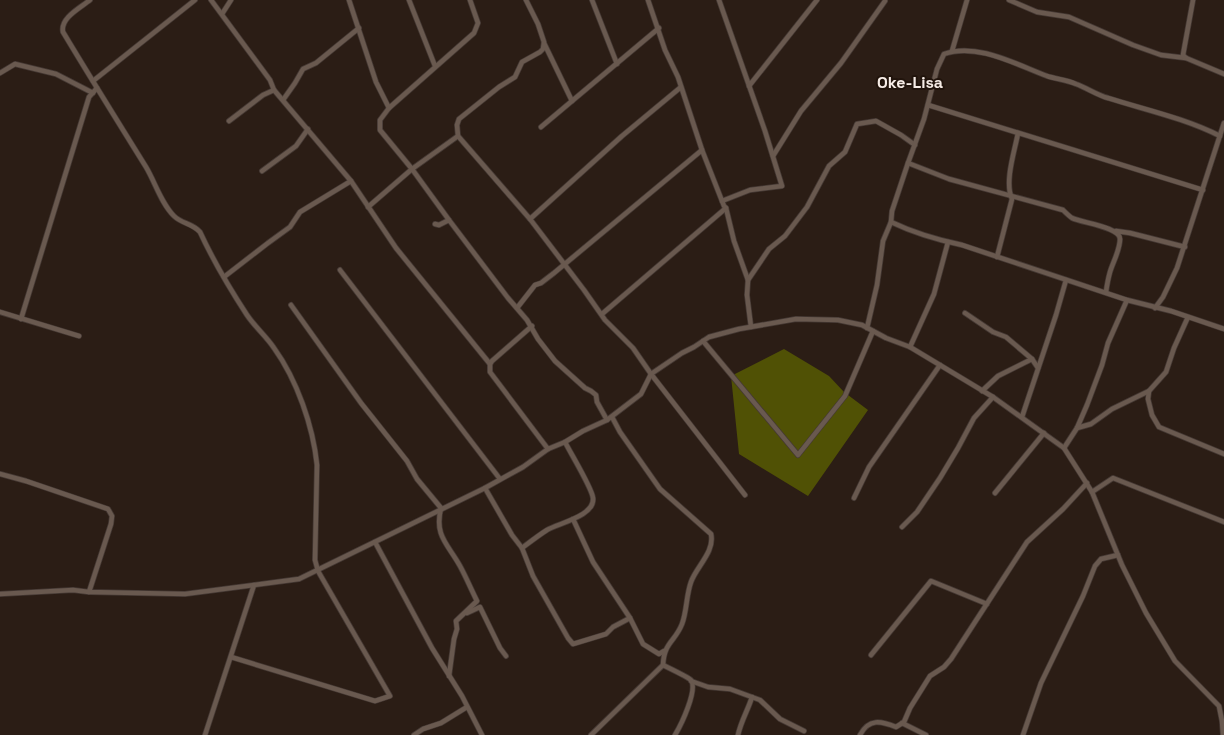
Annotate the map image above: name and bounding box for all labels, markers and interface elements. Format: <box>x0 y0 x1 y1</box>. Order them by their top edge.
district label: Oke-Lisa <box>877 72 943 93</box>

